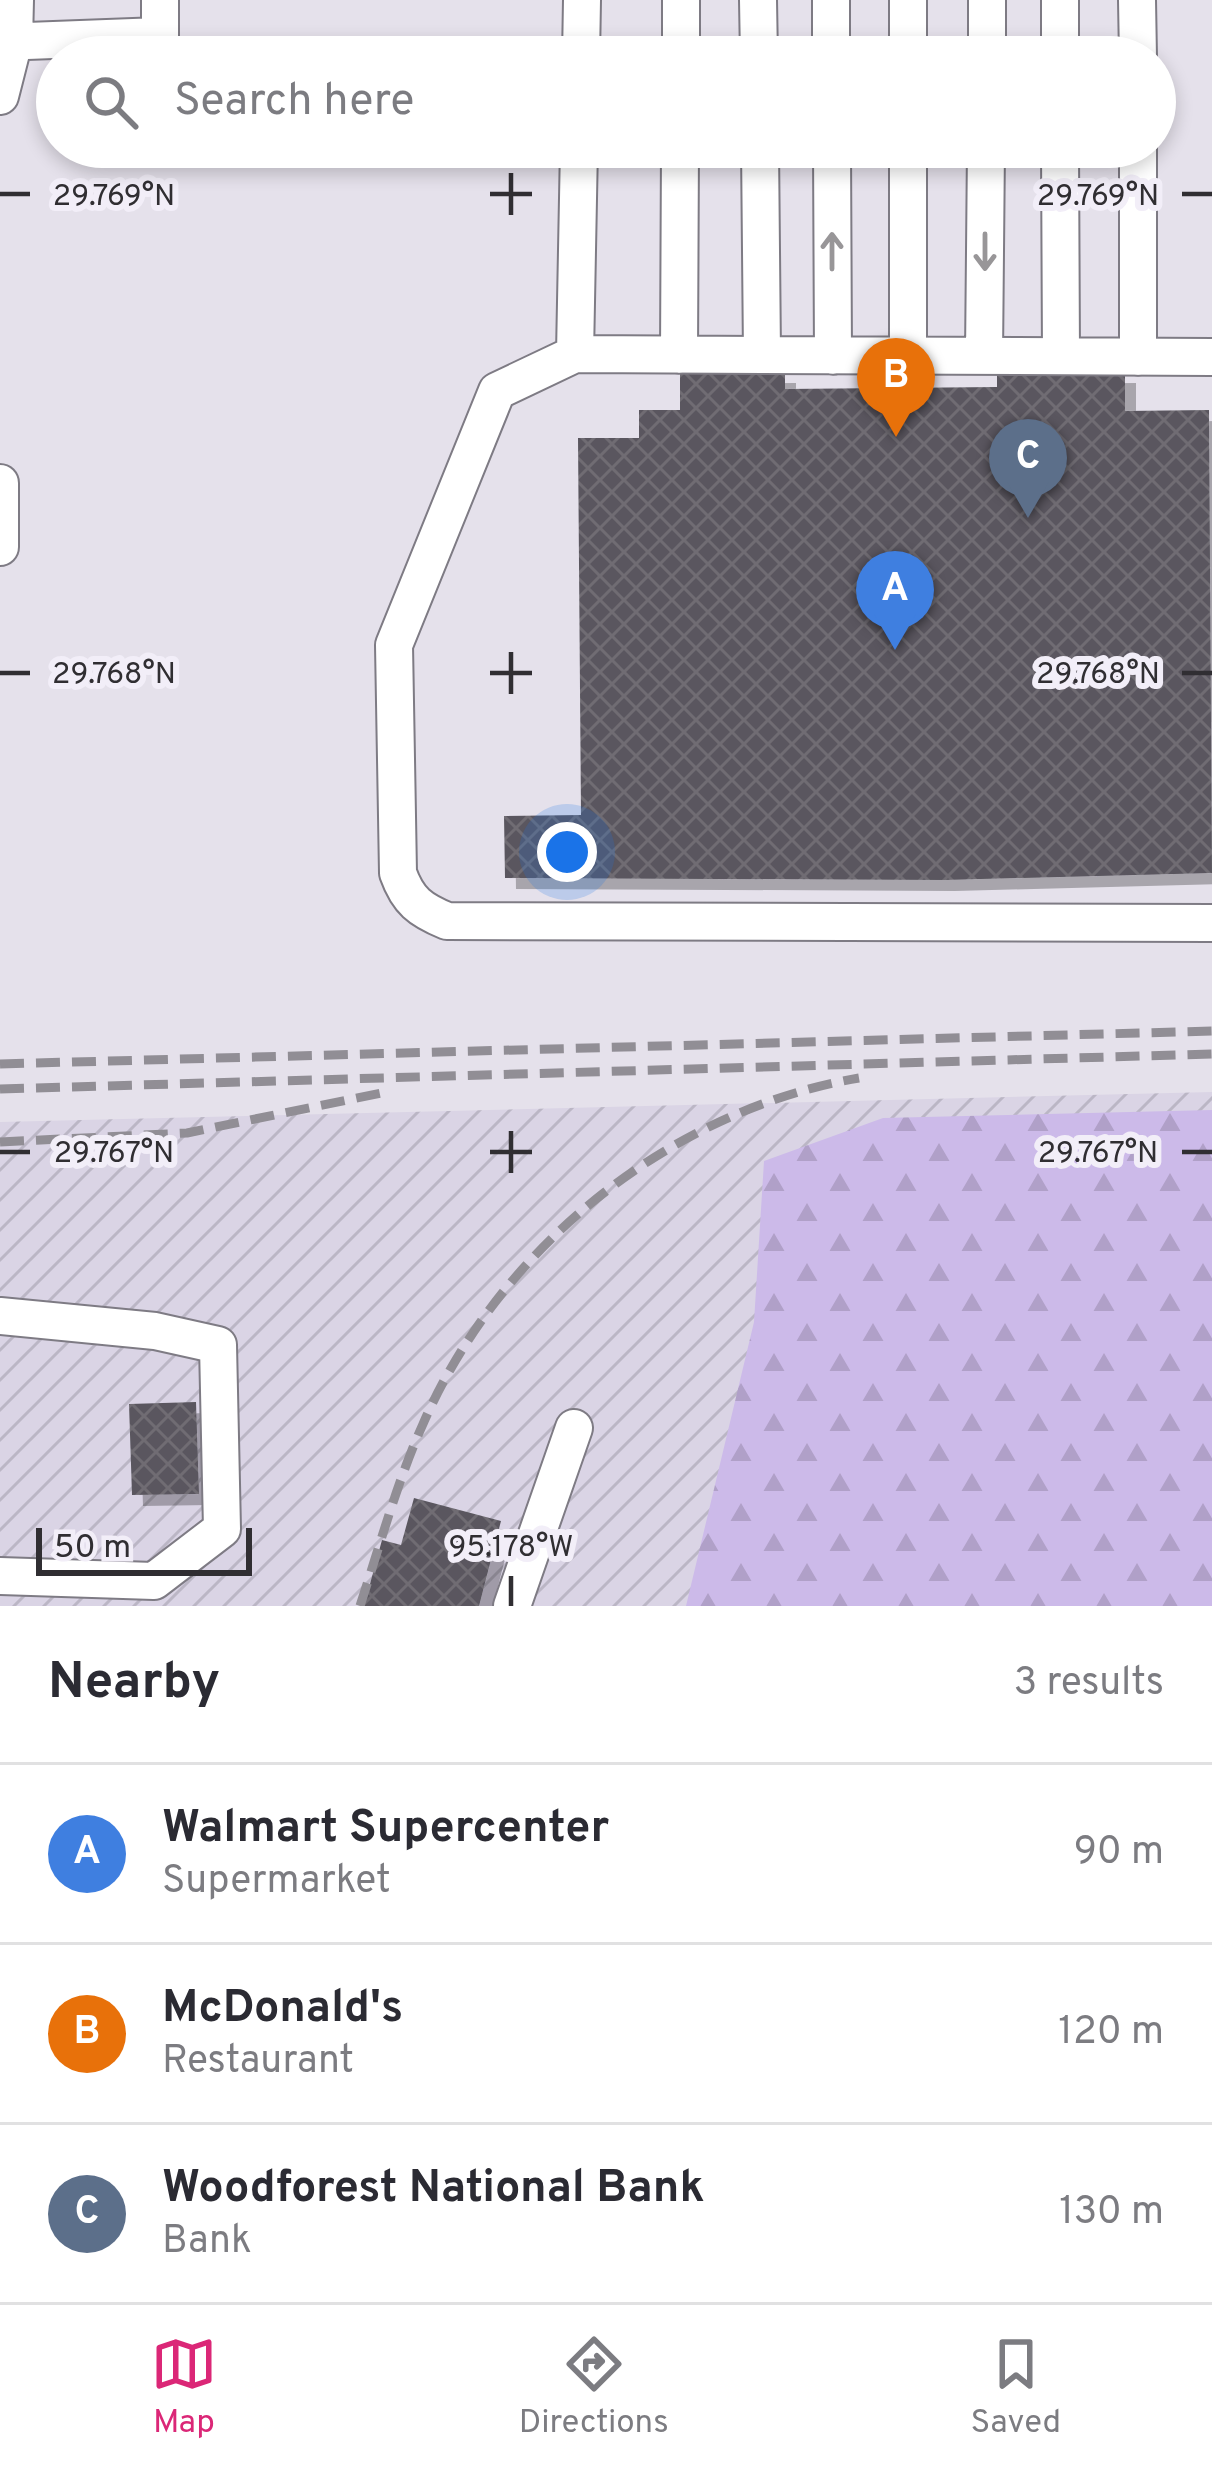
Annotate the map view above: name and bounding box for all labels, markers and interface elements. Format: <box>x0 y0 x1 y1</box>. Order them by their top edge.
search box <box>36 36 1176 168</box>
icon: search <box>78 69 144 135</box>
text: Search here <box>174 74 414 131</box>
text: 29.769°N <box>53 179 175 216</box>
text: 29.769°N <box>1037 179 1159 216</box>
one-way arrow <box>821 232 843 271</box>
one-way arrow <box>974 232 996 271</box>
pin: B <box>857 338 935 437</box>
pin: C <box>989 419 1067 518</box>
pin: A <box>856 551 934 650</box>
text: 29.768°N <box>52 657 176 694</box>
text: 29.768°N <box>1036 657 1160 694</box>
your location <box>537 822 597 882</box>
text: 29.767°N <box>54 1136 174 1173</box>
text: 29.767°N <box>1038 1136 1158 1173</box>
scale bar <box>36 1522 252 1575</box>
text: 50 m <box>54 1528 131 1570</box>
text: 95.178°W <box>449 1530 573 1567</box>
text: Nearby <box>48 1652 220 1717</box>
text: 3 results <box>1014 1660 1164 1709</box>
text: Walmart Supercenter <box>162 1801 609 1858</box>
text: A <box>73 1829 101 1878</box>
text: 90 m <box>1074 1829 1164 1878</box>
text: Supermarket <box>162 1858 391 1907</box>
text: McDonald's <box>162 1981 403 2038</box>
text: B <box>74 2009 100 2058</box>
text: 120 m <box>1058 2009 1164 2058</box>
text: Restaurant <box>162 2038 354 2087</box>
text: Woodforest National Bank <box>162 2161 705 2218</box>
text: C <box>75 2189 99 2238</box>
text: 130 m <box>1059 2189 1164 2238</box>
text: Bank <box>162 2218 252 2267</box>
tab: Map <box>151 2331 217 2445</box>
tab: Directions <box>519 2331 669 2445</box>
tab: Saved <box>970 2331 1061 2445</box>

